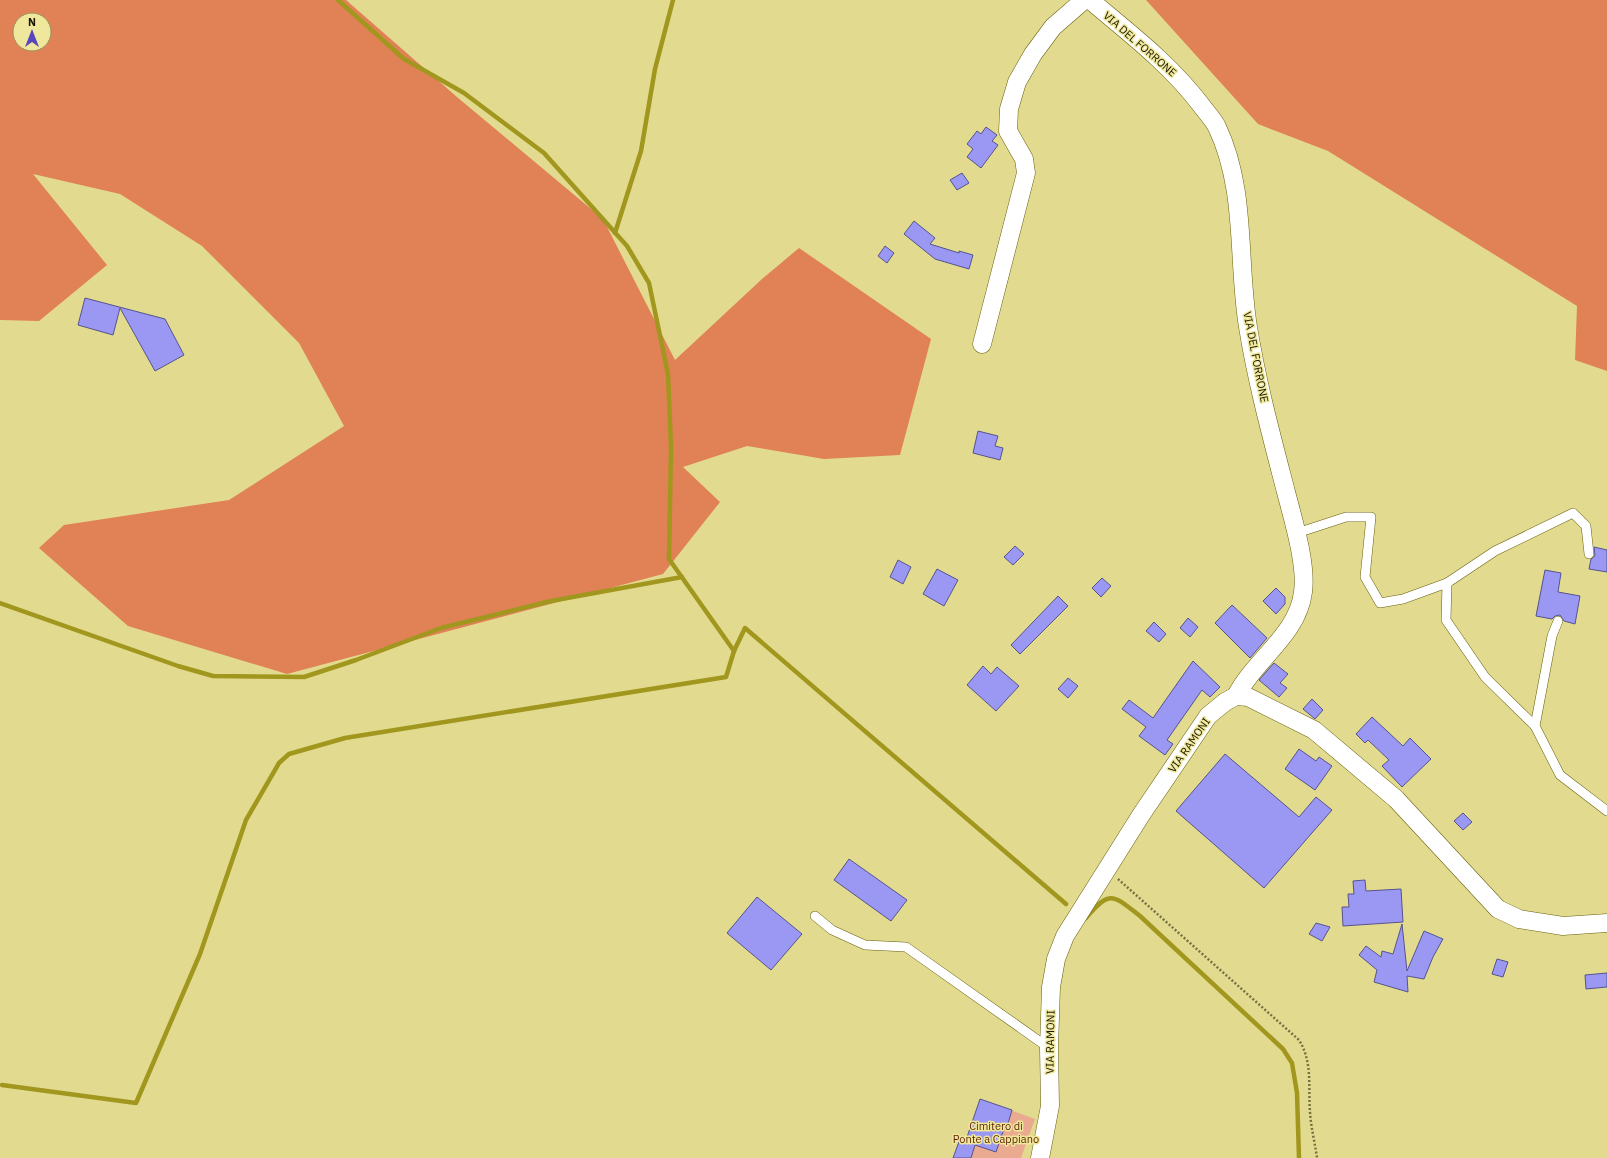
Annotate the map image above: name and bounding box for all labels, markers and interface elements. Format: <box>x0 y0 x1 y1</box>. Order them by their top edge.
street label: VIA DEL FORRONE <box>1101 8 1179 80</box>
north arrow <box>12 12 52 52</box>
text: N <box>28 15 36 29</box>
street label: VIA DEL FORRONE <box>1240 310 1272 404</box>
street label: VIA RAMONI <box>1165 715 1213 775</box>
street label: VIA RAMONI <box>1042 1010 1058 1074</box>
park label: Cimitero di Ponte a Cappiano <box>953 1119 1039 1146</box>

